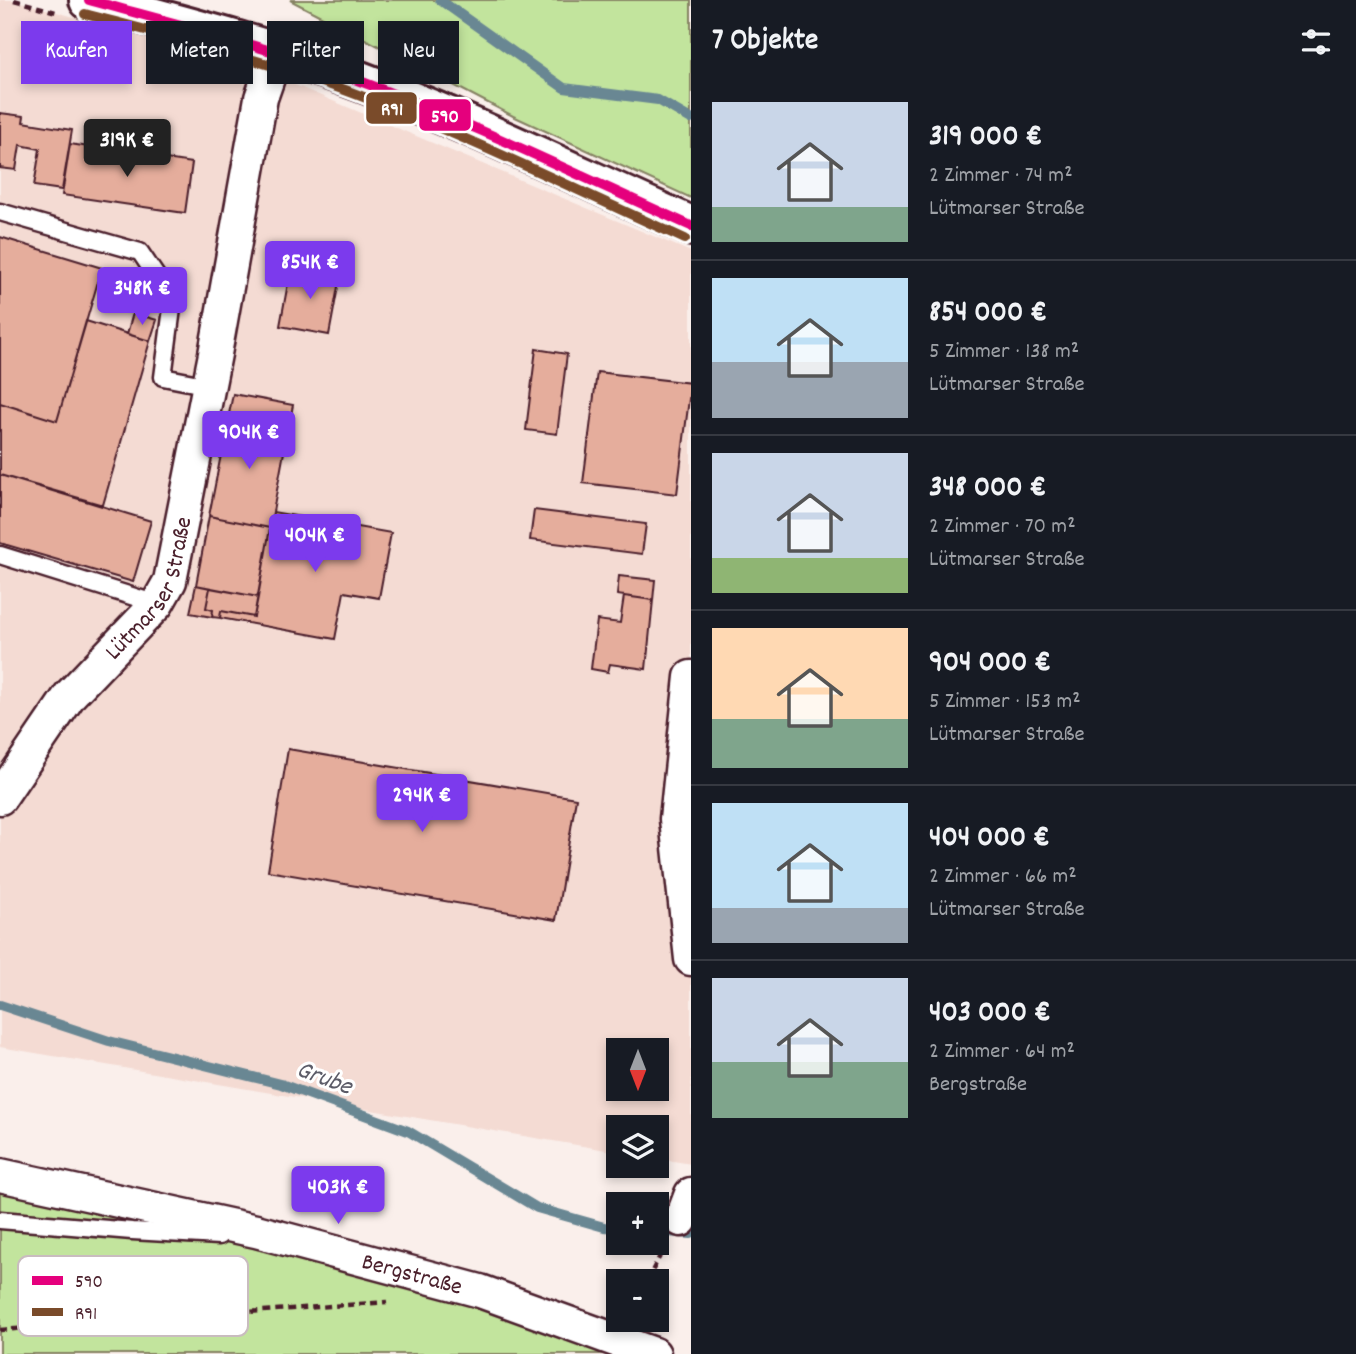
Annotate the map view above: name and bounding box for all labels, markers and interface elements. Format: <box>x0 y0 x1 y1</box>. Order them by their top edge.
chip: Kaufen <box>21 21 132 84</box>
chip: Mieten <box>146 21 253 84</box>
chip: Filter <box>267 21 364 84</box>
chip: Neu <box>378 21 459 84</box>
text: 7 Objekte <box>712 21 818 64</box>
icon: filters <box>1297 23 1335 61</box>
line badge: R91 <box>365 91 418 125</box>
text: R91 <box>381 98 403 125</box>
line badge: 590 <box>418 98 472 132</box>
text: 590 <box>431 105 459 132</box>
text: 319 000 € <box>929 117 1042 160</box>
pin: 319K € <box>70 120 184 179</box>
text: 319K € <box>100 125 154 158</box>
icon: home <box>768 130 852 214</box>
text: 2 Zimmer · 74 m² <box>929 160 1073 193</box>
text: Lütmarser Straße <box>929 193 1085 226</box>
pin: 854K € <box>253 242 367 301</box>
text: 854K € <box>281 247 339 280</box>
pin: 348K € <box>85 268 199 327</box>
text: 348K € <box>113 273 171 306</box>
text: 854 000 € <box>929 293 1047 336</box>
icon: home <box>768 306 852 390</box>
text: 5 Zimmer · 138 m² <box>929 336 1079 369</box>
text: Lütmarser Straße <box>929 369 1085 402</box>
pin: 904K € <box>192 412 306 471</box>
text: 904K € <box>218 417 280 450</box>
text: 348 000 € <box>929 468 1046 511</box>
icon: home <box>768 481 852 565</box>
text: 2 Zimmer · 70 m² <box>929 511 1076 544</box>
street label: Lütmarser Straße <box>98 514 202 669</box>
pin: 404K € <box>258 514 372 574</box>
text: 404K € <box>285 520 345 553</box>
text: Lütmarser Straße <box>929 544 1085 577</box>
text: 904 000 € <box>929 643 1051 686</box>
icon: home <box>768 656 852 740</box>
text: 5 Zimmer · 153 m² <box>929 686 1081 719</box>
text: Lütmarser Straße <box>929 719 1085 752</box>
pin: 294K € <box>365 774 479 834</box>
text: 294K € <box>393 780 451 813</box>
text: 404 000 € <box>929 818 1050 861</box>
icon: home <box>768 831 852 915</box>
text: 2 Zimmer · 66 m² <box>929 861 1077 894</box>
text: Lütmarser Straße <box>929 894 1085 927</box>
text: 403 000 € <box>929 993 1051 1036</box>
icon: home <box>768 1006 852 1090</box>
text: 2 Zimmer · 64 m² <box>929 1036 1075 1069</box>
north arrow <box>606 1038 668 1101</box>
map controls <box>606 1038 669 1332</box>
water label: Grube <box>291 1052 358 1107</box>
text: Bergstraße <box>929 1069 1027 1102</box>
button: layers <box>606 1115 669 1178</box>
pin: 403K € <box>281 1166 395 1226</box>
text: 403K € <box>307 1172 369 1205</box>
button: + <box>606 1192 669 1255</box>
street label: Bergstraße <box>358 1246 466 1305</box>
legend <box>18 1256 248 1336</box>
button: − <box>606 1269 669 1332</box>
text: 590 <box>75 1270 103 1297</box>
text: R91 <box>75 1302 97 1329</box>

